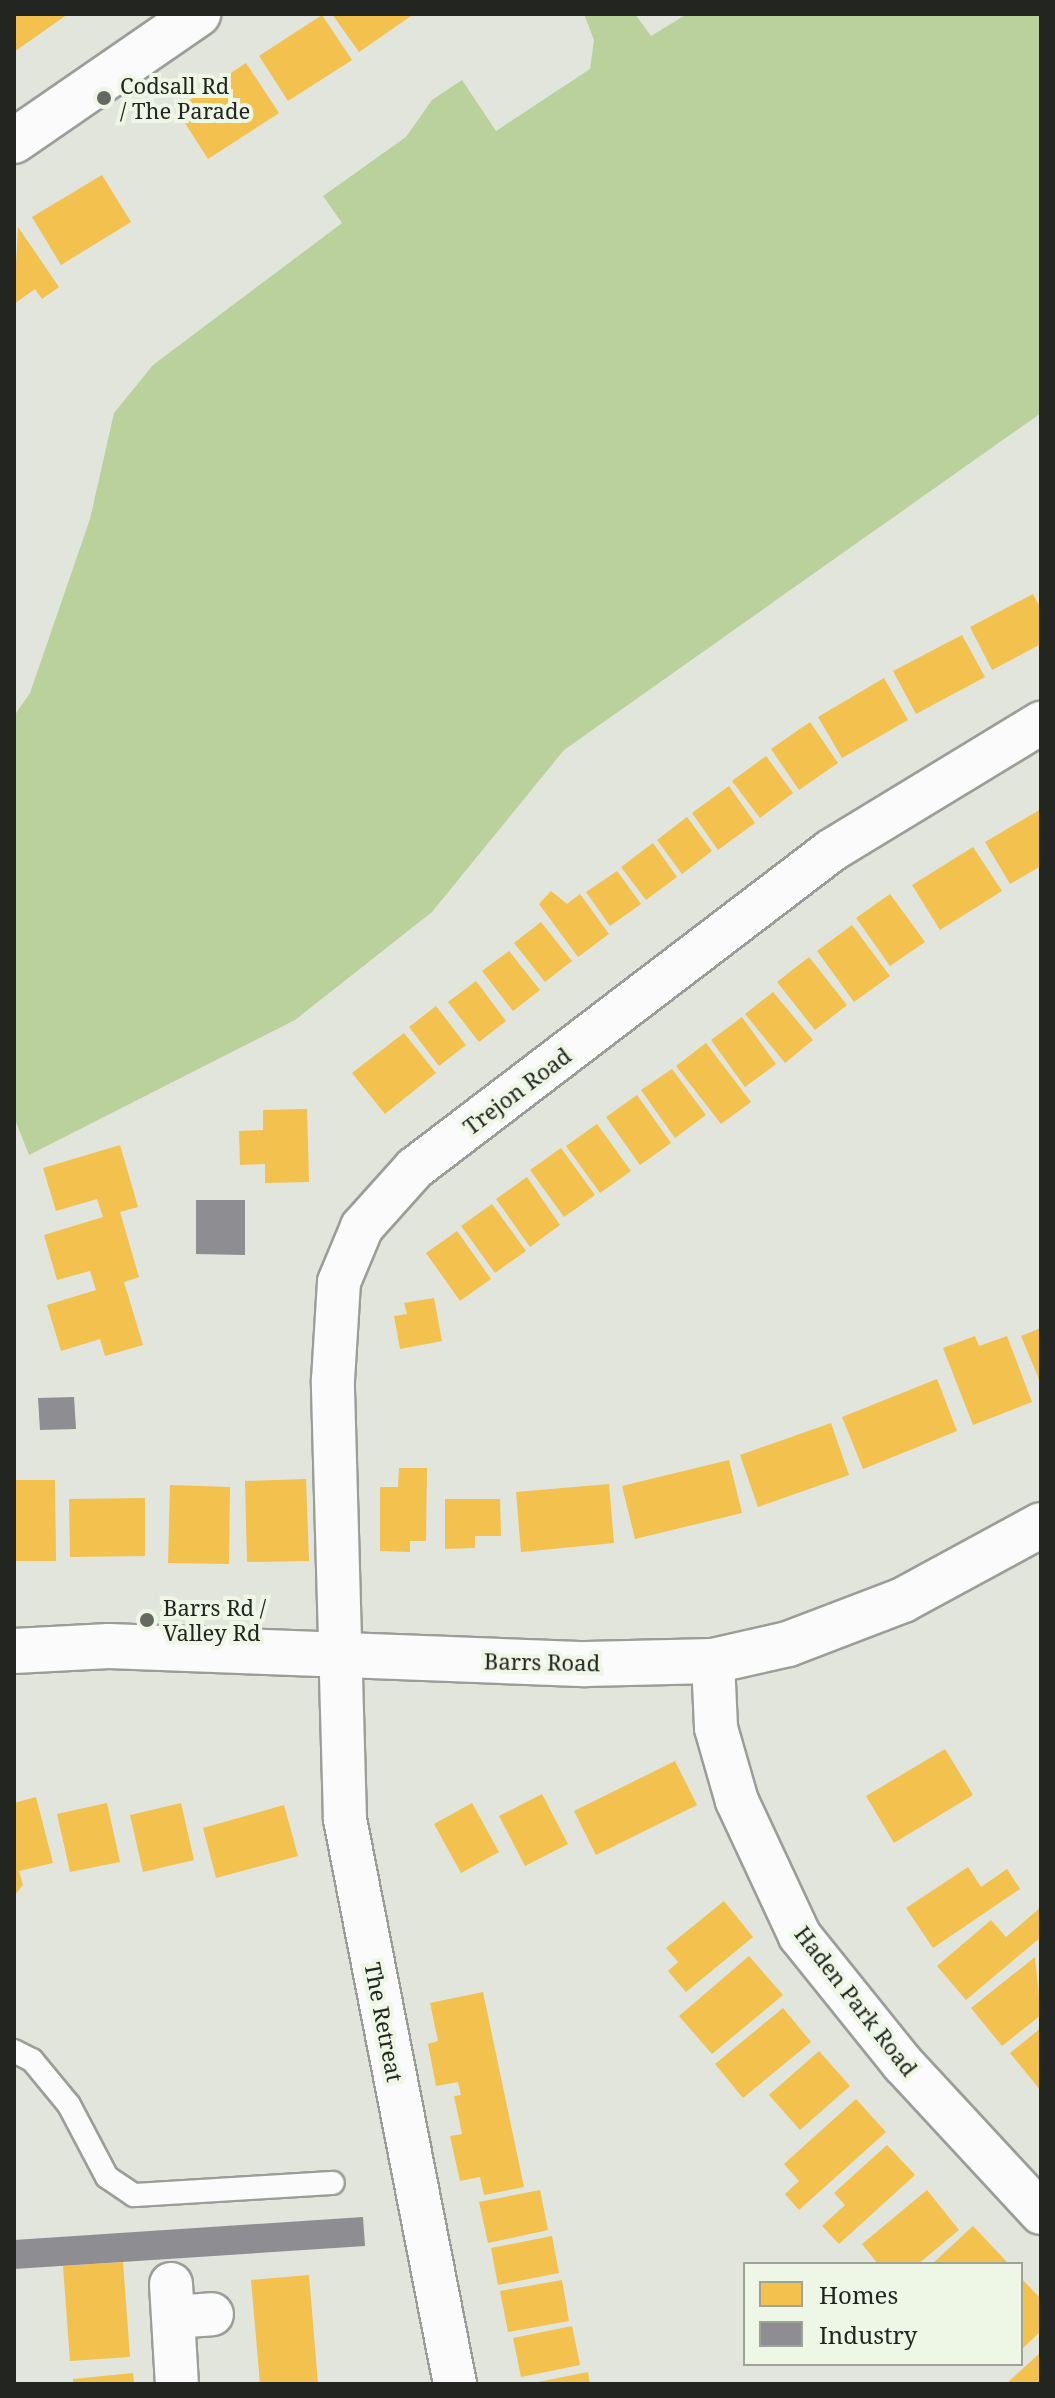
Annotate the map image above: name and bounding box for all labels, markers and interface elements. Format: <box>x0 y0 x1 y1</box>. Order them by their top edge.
place label: Codsall Rd / The Parade <box>120 72 250 124</box>
marker: Codsall Rd / The Parade <box>95 89 113 107</box>
street label: Trejon Road <box>458 1042 576 1140</box>
place label: Barrs Rd / Valley Rd <box>163 1594 266 1646</box>
marker: Barrs Rd / Valley Rd <box>138 1611 156 1629</box>
street label: Barrs Road <box>484 1648 600 1676</box>
street label: Haden Park Road <box>789 1921 923 2081</box>
street label: The Retreat <box>359 1960 409 2084</box>
legend <box>743 2262 1023 2366</box>
text: Homes <box>819 2278 898 2311</box>
text: Industry <box>819 2318 917 2351</box>

